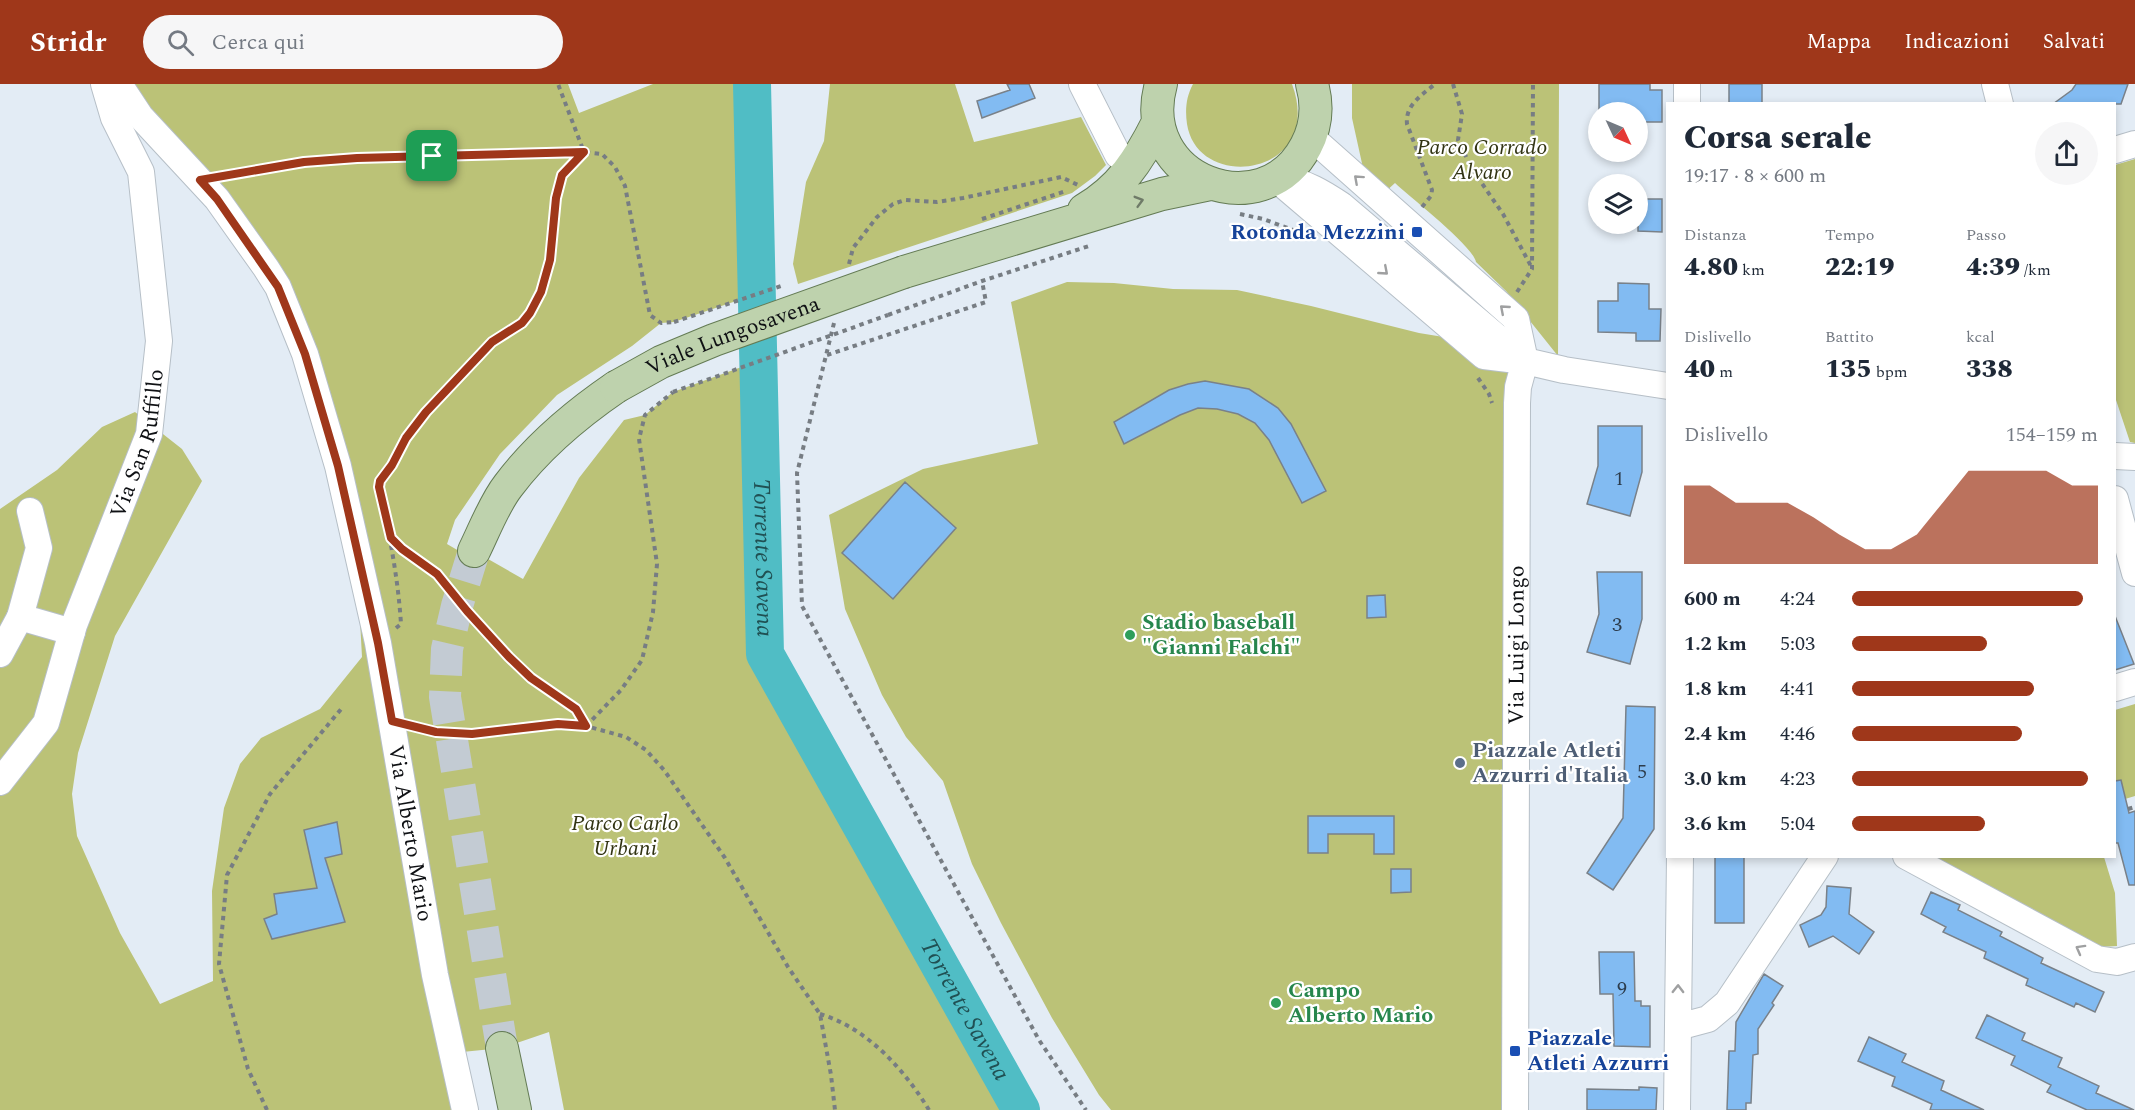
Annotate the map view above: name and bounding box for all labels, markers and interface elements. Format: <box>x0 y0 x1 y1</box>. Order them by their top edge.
search box <box>143 15 563 69</box>
text: Stridr <box>30 21 107 64</box>
icon: search <box>164 26 197 59</box>
text: Cerca qui <box>212 26 305 59</box>
text: Mappa <box>1807 26 1871 58</box>
text: Indicazioni <box>1904 26 2010 58</box>
text: Salvati <box>2043 26 2105 58</box>
north arrow <box>1588 102 1648 162</box>
map controls <box>1588 102 1648 234</box>
text: Corsa serale <box>1684 113 1872 163</box>
button: share <box>2035 122 2098 185</box>
pin <box>406 130 457 181</box>
park label: Parco Corrado Alvaro <box>1416 131 1548 189</box>
icon: arrive <box>415 139 448 172</box>
text: 19:17 · 8 × 600 m <box>1684 161 1826 191</box>
button: layers <box>1588 174 1648 234</box>
one-way arrow <box>1354 175 1365 186</box>
one-way arrow <box>1133 196 1144 208</box>
place label: Rotonda Mezzini <box>1230 216 1405 249</box>
text: Distanza <box>1684 223 1746 247</box>
text: Tempo <box>1825 223 1874 247</box>
text: Passo <box>1966 223 2006 247</box>
marker: Rotonda Mezzini <box>1410 225 1424 239</box>
text: 4.80 <box>1684 247 1738 287</box>
text: 22:19 <box>1825 247 1895 287</box>
text: 4:39 <box>1966 247 2020 287</box>
text: km <box>1738 258 1765 282</box>
text: /km <box>2020 258 2051 282</box>
one-way arrow <box>1377 263 1388 274</box>
street label: Viale Lungosavena <box>639 287 824 384</box>
one-way arrow <box>1500 305 1511 316</box>
text: Dislivello <box>1684 325 1752 349</box>
text: Battito <box>1825 325 1874 349</box>
text: kcal <box>1966 325 1995 349</box>
text: 40 <box>1684 349 1715 389</box>
text: 135 <box>1825 349 1872 389</box>
text: 338 <box>1966 349 2013 389</box>
text: m <box>1715 360 1733 384</box>
text: bpm <box>1872 360 1908 384</box>
street label: Via San Ruffillo <box>101 367 172 523</box>
text: Dislivello <box>1684 420 1768 450</box>
text: 154–159 m <box>2006 420 2098 450</box>
house number: 1 <box>1614 464 1624 494</box>
water label: Torrente Savena <box>743 478 783 637</box>
street label: Via Luigi Longo <box>1500 565 1533 725</box>
text: 600 m <box>1684 584 1741 614</box>
text: 4:24 <box>1780 584 1815 614</box>
place label: Stadio baseball "Gianni Falchi" <box>1142 606 1301 664</box>
house number: 3 <box>1612 610 1622 640</box>
marker: Stadio baseball "Gianni Falchi" <box>1123 628 1137 642</box>
text: 1.2 km <box>1684 629 1747 659</box>
text: 5:03 <box>1780 629 1815 659</box>
text: 1.8 km <box>1684 674 1747 704</box>
text: 4:41 <box>1780 674 1815 704</box>
text: 2.4 km <box>1684 719 1747 749</box>
text: 4:46 <box>1780 719 1815 749</box>
place label: Piazzale Atleti Azzurri d'Italia <box>1472 734 1629 792</box>
street label: Via Alberto Mario <box>379 742 442 924</box>
marker: Piazzale Atleti Azzurri d'Italia <box>1453 756 1467 770</box>
house number: 5 <box>1637 757 1647 787</box>
text: 3.0 km <box>1684 764 1747 794</box>
text: 4:23 <box>1780 764 1815 794</box>
park label: Parco Carlo Urbani <box>571 807 679 865</box>
text: 3.6 km <box>1684 809 1747 839</box>
text: 5:04 <box>1780 809 1815 839</box>
water label: Torrente Savena <box>910 932 1019 1088</box>
one-way arrow <box>2076 945 2086 957</box>
place label: Campo Alberto Mario <box>1288 974 1433 1032</box>
house number: 9 <box>1617 974 1627 1004</box>
one-way arrow <box>1672 984 1684 993</box>
marker: Campo Alberto Mario <box>1269 996 1283 1010</box>
place label: Piazzale Atleti Azzurri <box>1527 1022 1669 1080</box>
marker: Piazzale Atleti Azzurri <box>1508 1044 1522 1058</box>

